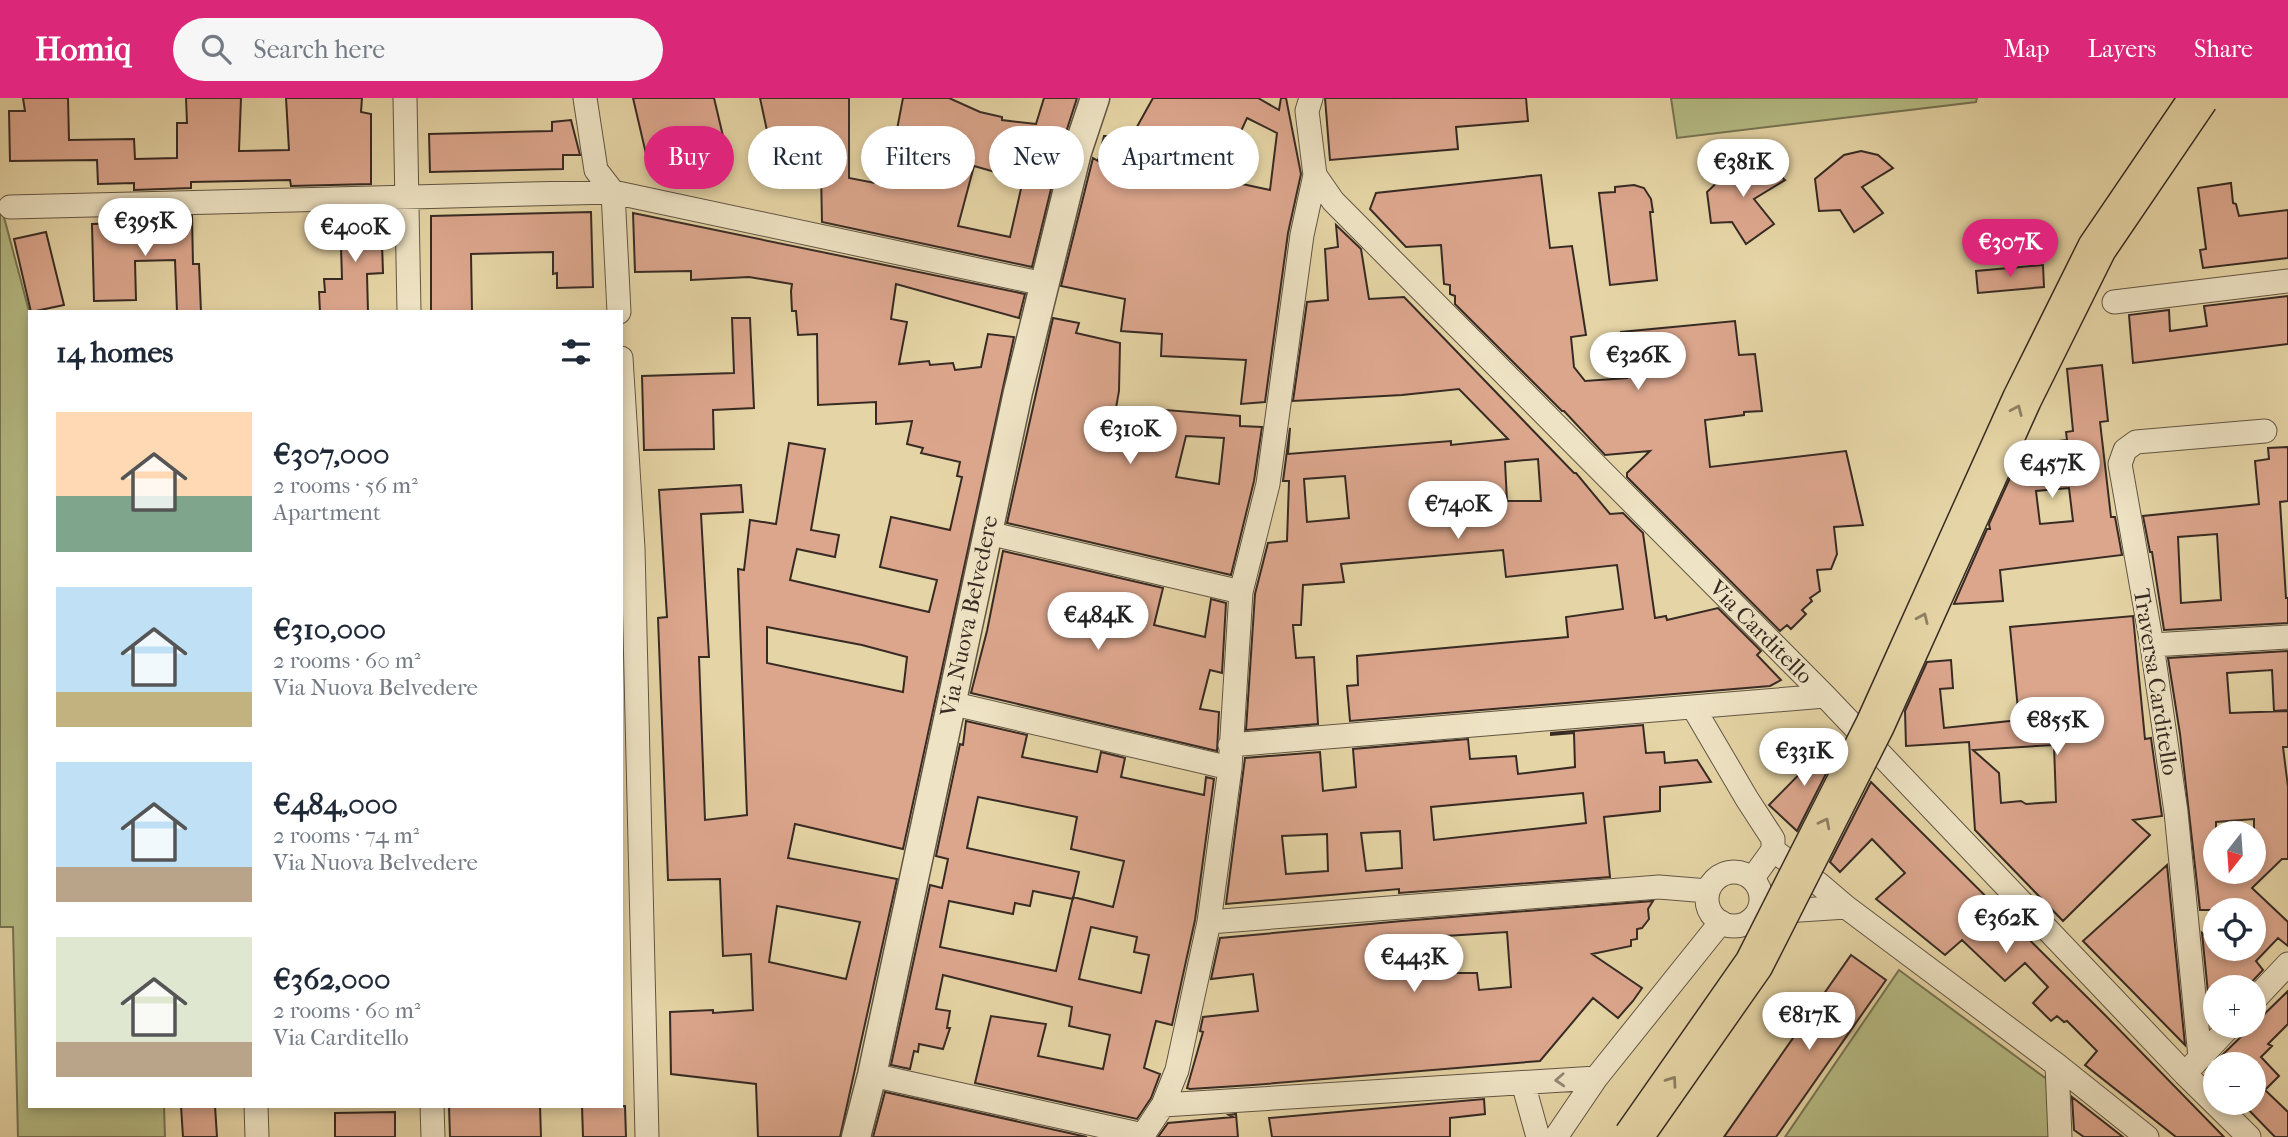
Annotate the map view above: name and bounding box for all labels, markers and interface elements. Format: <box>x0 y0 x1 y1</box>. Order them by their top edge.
search box <box>173 18 663 81</box>
text: Homiq <box>35 30 131 69</box>
icon: search <box>197 30 235 68</box>
text: Search here <box>253 34 385 65</box>
text: Map <box>2004 35 2050 63</box>
text: Layers <box>2088 35 2156 63</box>
text: Share <box>2194 35 2253 63</box>
chip: Buy <box>644 126 734 189</box>
chip: Rent <box>748 126 847 189</box>
chip: Filters <box>861 126 975 189</box>
chip: New <box>989 126 1084 189</box>
chip: Apartment <box>1098 126 1259 189</box>
pin: €381K <box>1694 140 1792 199</box>
text: €381K <box>1713 148 1773 175</box>
pin: €395K <box>96 198 194 258</box>
pin: €400K <box>306 204 404 264</box>
text: €395K <box>114 207 176 234</box>
text: €400K <box>320 213 390 240</box>
pin: €307K <box>1961 220 2059 279</box>
text: €307K <box>1978 228 2042 255</box>
pin: €326K <box>1589 332 1687 392</box>
icon: filters <box>557 333 595 371</box>
text: 14 homes <box>56 335 173 370</box>
text: €326K <box>1606 341 1670 368</box>
one-way arrow <box>2009 405 2023 417</box>
pin: €310K <box>1081 406 1179 466</box>
text: €310K <box>1100 415 1160 442</box>
text: €307,000 <box>273 437 390 472</box>
icon: home <box>112 440 196 524</box>
pin: €457K <box>2003 440 2101 500</box>
text: €457K <box>2020 449 2084 476</box>
text: 2 rooms · 56 m² <box>273 472 418 499</box>
pin: €740K <box>1409 482 1507 541</box>
text: €740K <box>1424 490 1492 517</box>
text: Apartment <box>273 499 381 526</box>
street label: Via Nuova Belvedere <box>934 513 1004 720</box>
street label: Via Carditello <box>1703 574 1819 690</box>
street label: Traversa Carditello <box>2128 587 2184 777</box>
pin: €484K <box>1049 592 1147 652</box>
text: €484K <box>1064 601 1133 628</box>
text: €310,000 <box>273 612 386 647</box>
one-way arrow <box>1915 612 1929 625</box>
icon: home <box>112 615 196 699</box>
text: 2 rooms · 60 m² <box>273 647 420 674</box>
text: Via Nuova Belvedere <box>273 674 478 701</box>
pin: €855K <box>2008 698 2106 757</box>
text: €855K <box>2026 706 2088 733</box>
pin: €331K <box>1755 728 1853 788</box>
text: €331K <box>1775 737 1833 764</box>
text: €484,000 <box>273 787 398 822</box>
icon: home <box>112 790 196 874</box>
one-way arrow <box>1817 818 1831 830</box>
north arrow <box>2203 821 2266 884</box>
map controls <box>2203 821 2266 1115</box>
text: 2 rooms · 74 m² <box>273 822 419 849</box>
text: Via Nuova Belvedere <box>273 849 478 876</box>
pin: €362K <box>1957 896 2055 955</box>
button: locate <box>2203 898 2266 961</box>
text: €362K <box>1974 904 2038 931</box>
pin: €443K <box>1365 934 1463 994</box>
text: €443K <box>1380 943 1448 970</box>
text: €362,000 <box>273 962 391 997</box>
icon: home <box>112 965 196 1049</box>
button: + <box>2203 975 2266 1038</box>
pin: €817K <box>1760 992 1858 1052</box>
text: 2 rooms · 60 m² <box>273 997 420 1024</box>
text: €817K <box>1778 1001 1840 1028</box>
text: Via Carditello <box>273 1024 409 1051</box>
button: − <box>2203 1052 2266 1115</box>
one-way arrow <box>1554 1073 1565 1088</box>
one-way arrow <box>1664 1076 1676 1089</box>

